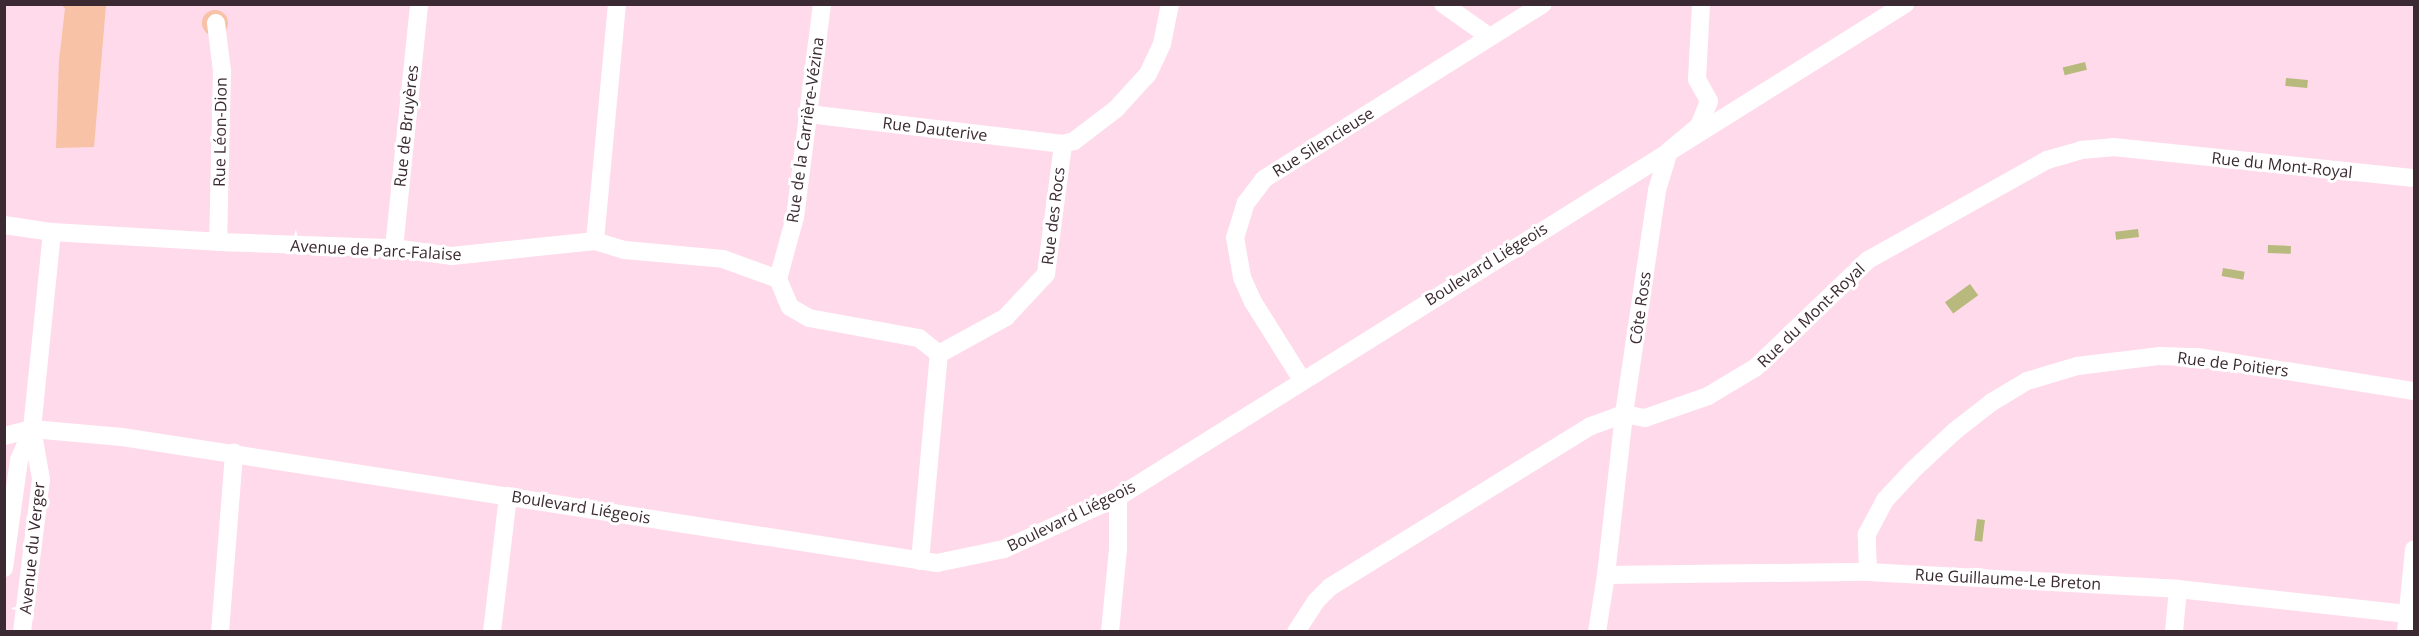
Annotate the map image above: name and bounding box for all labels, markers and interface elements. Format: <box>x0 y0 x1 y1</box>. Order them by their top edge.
street label: Rue de la Carrière-Vézina <box>782 36 828 224</box>
street label: Rue de Bruyères <box>390 64 422 188</box>
street label: Rue Léon-Dion <box>209 77 231 187</box>
street label: Rue Silencieuse <box>1269 103 1377 181</box>
street label: Rue Dauterive <box>882 113 988 145</box>
street label: Rue du Mont-Royal <box>2211 148 2353 182</box>
street label: Rue des Rocs <box>1037 166 1069 266</box>
street label: Boulevard Liégeois <box>1421 219 1551 309</box>
street label: Avenue de Parc-Falaise <box>290 236 462 264</box>
street label: Rue du Mont-Royal <box>1753 259 1869 371</box>
street label: Côte Ross <box>1625 270 1655 346</box>
street label: Rue de Poitiers <box>2176 348 2290 380</box>
street label: Boulevard Liégeois <box>1004 477 1138 555</box>
street label: Avenue du Verger <box>16 481 48 615</box>
street label: Boulevard Liégeois <box>510 487 652 527</box>
street label: Rue Guillaume-Le Breton <box>1914 565 2102 593</box>

